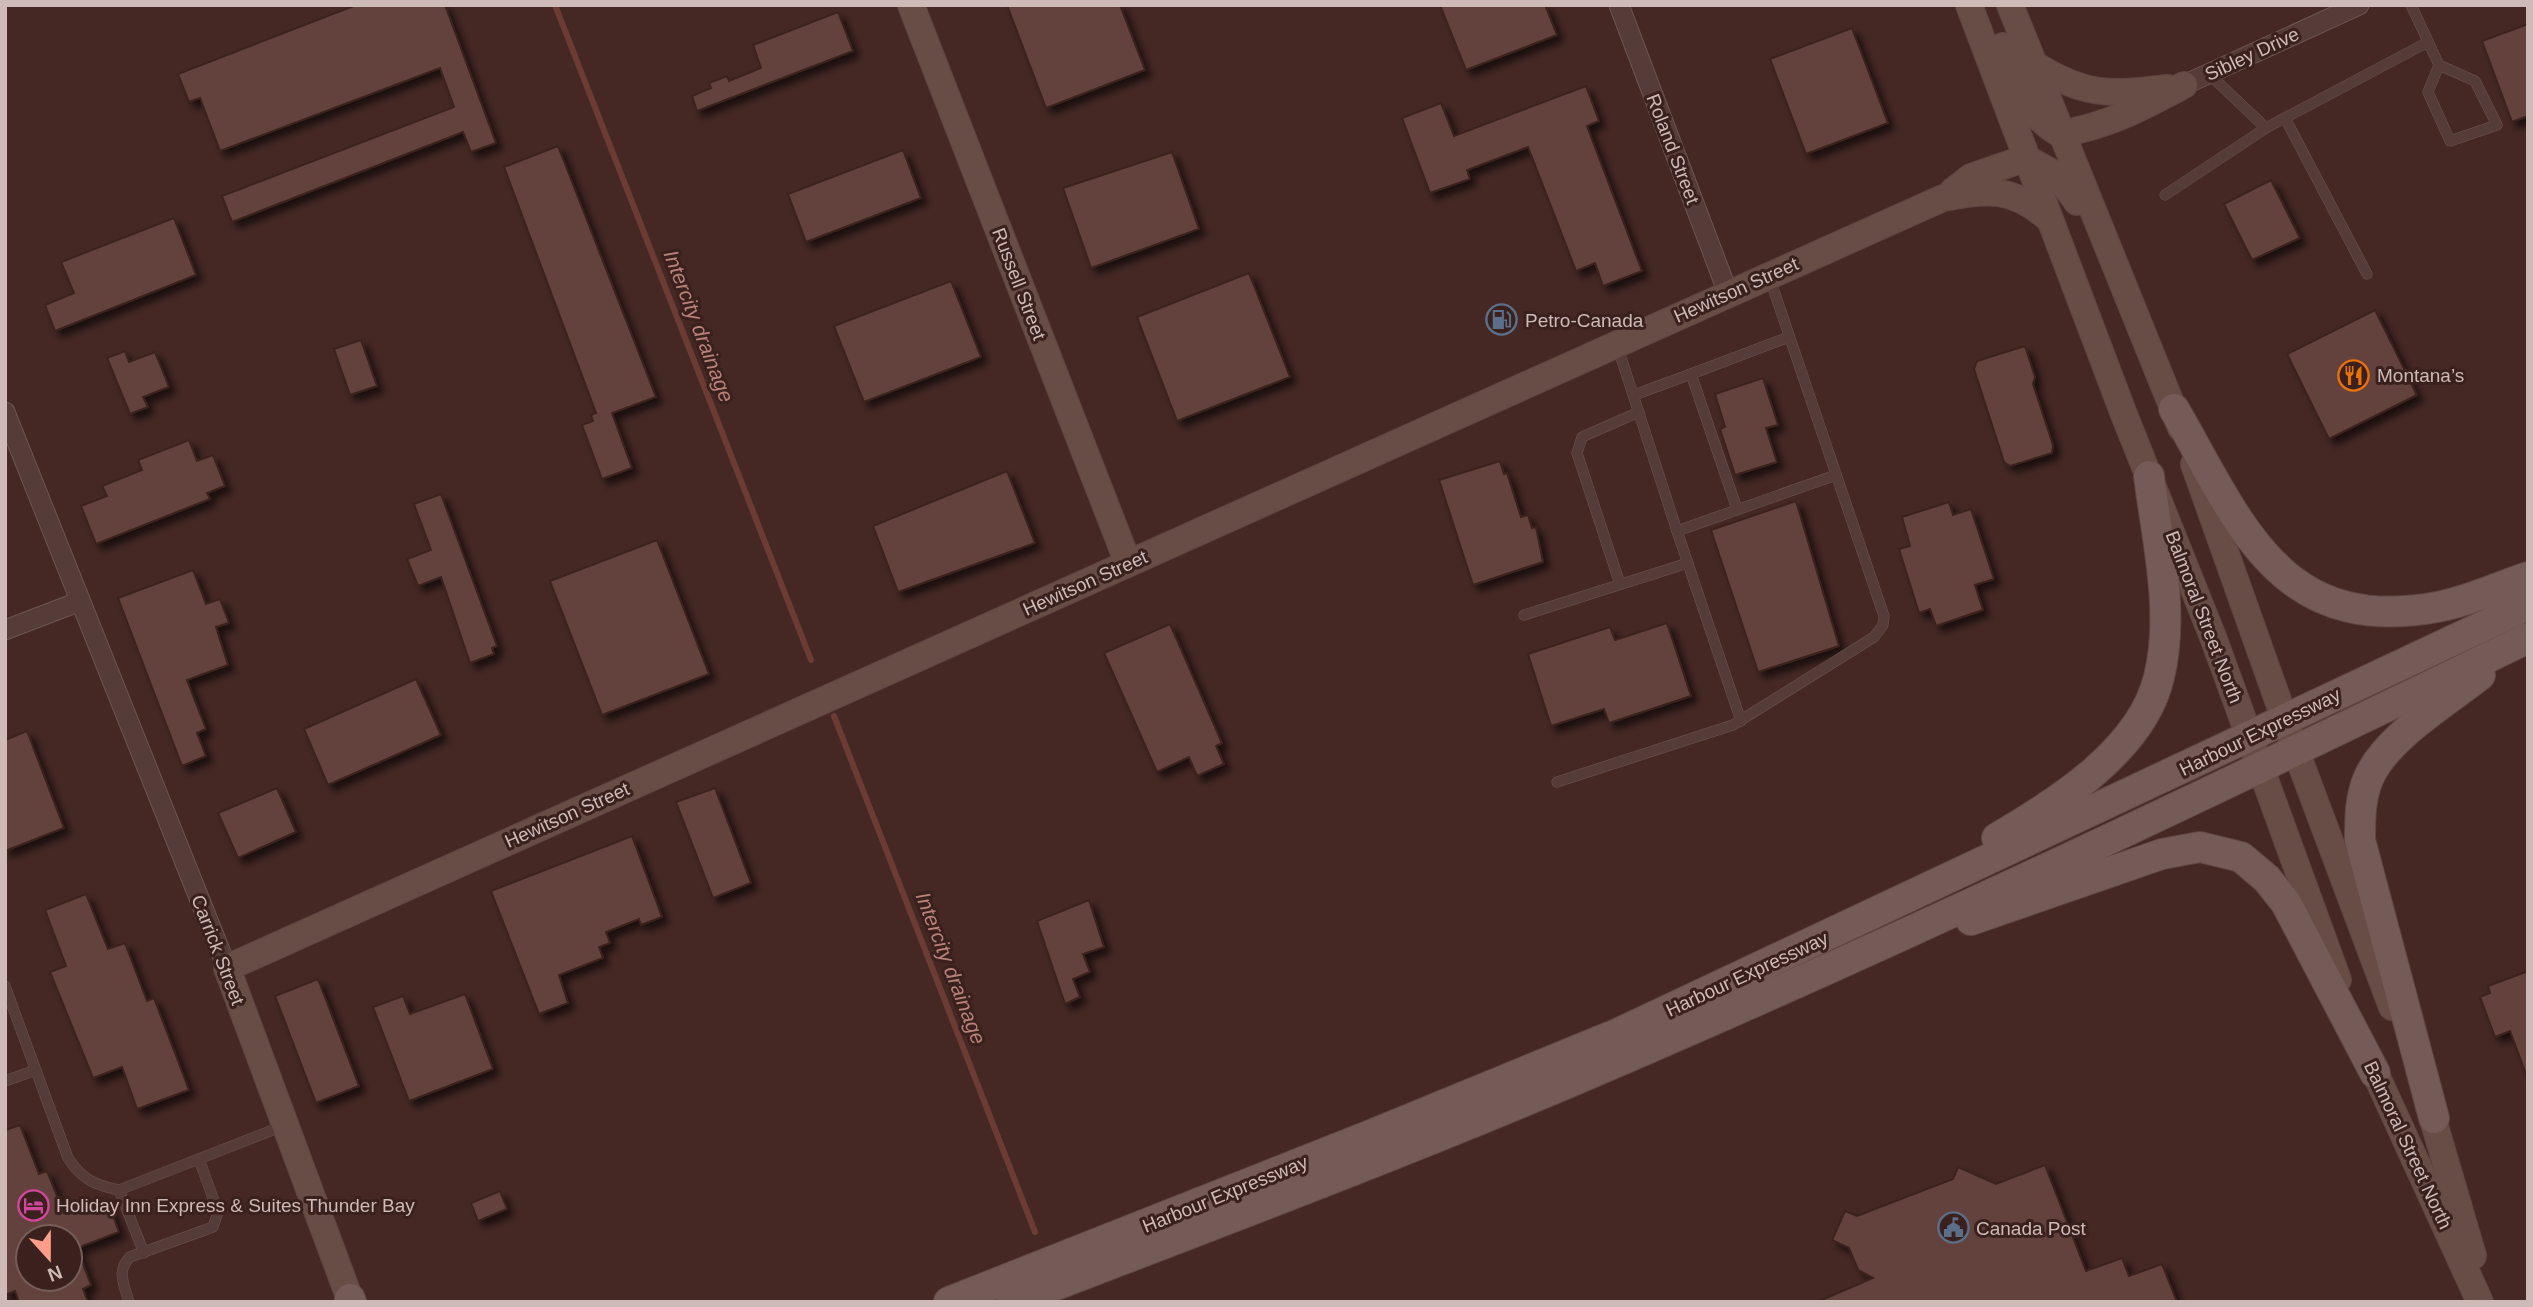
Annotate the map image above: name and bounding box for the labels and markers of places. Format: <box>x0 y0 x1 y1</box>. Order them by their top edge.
fuel station icon: Petro-Canada <box>1485 303 1519 337</box>
place label: Petro-Canada <box>1525 310 1644 331</box>
restaurant icon: Montana’s <box>2337 358 2371 392</box>
place label: Montana’s <box>2377 365 2464 386</box>
hotel icon: Holiday Inn Express & Suites Thunder Bay <box>16 1188 50 1222</box>
place label: Holiday Inn Express & Suites Thunder Bay <box>56 1195 415 1216</box>
public building icon: Canada Post <box>1936 1211 1970 1245</box>
place label: Canada Post <box>1976 1218 2087 1239</box>

